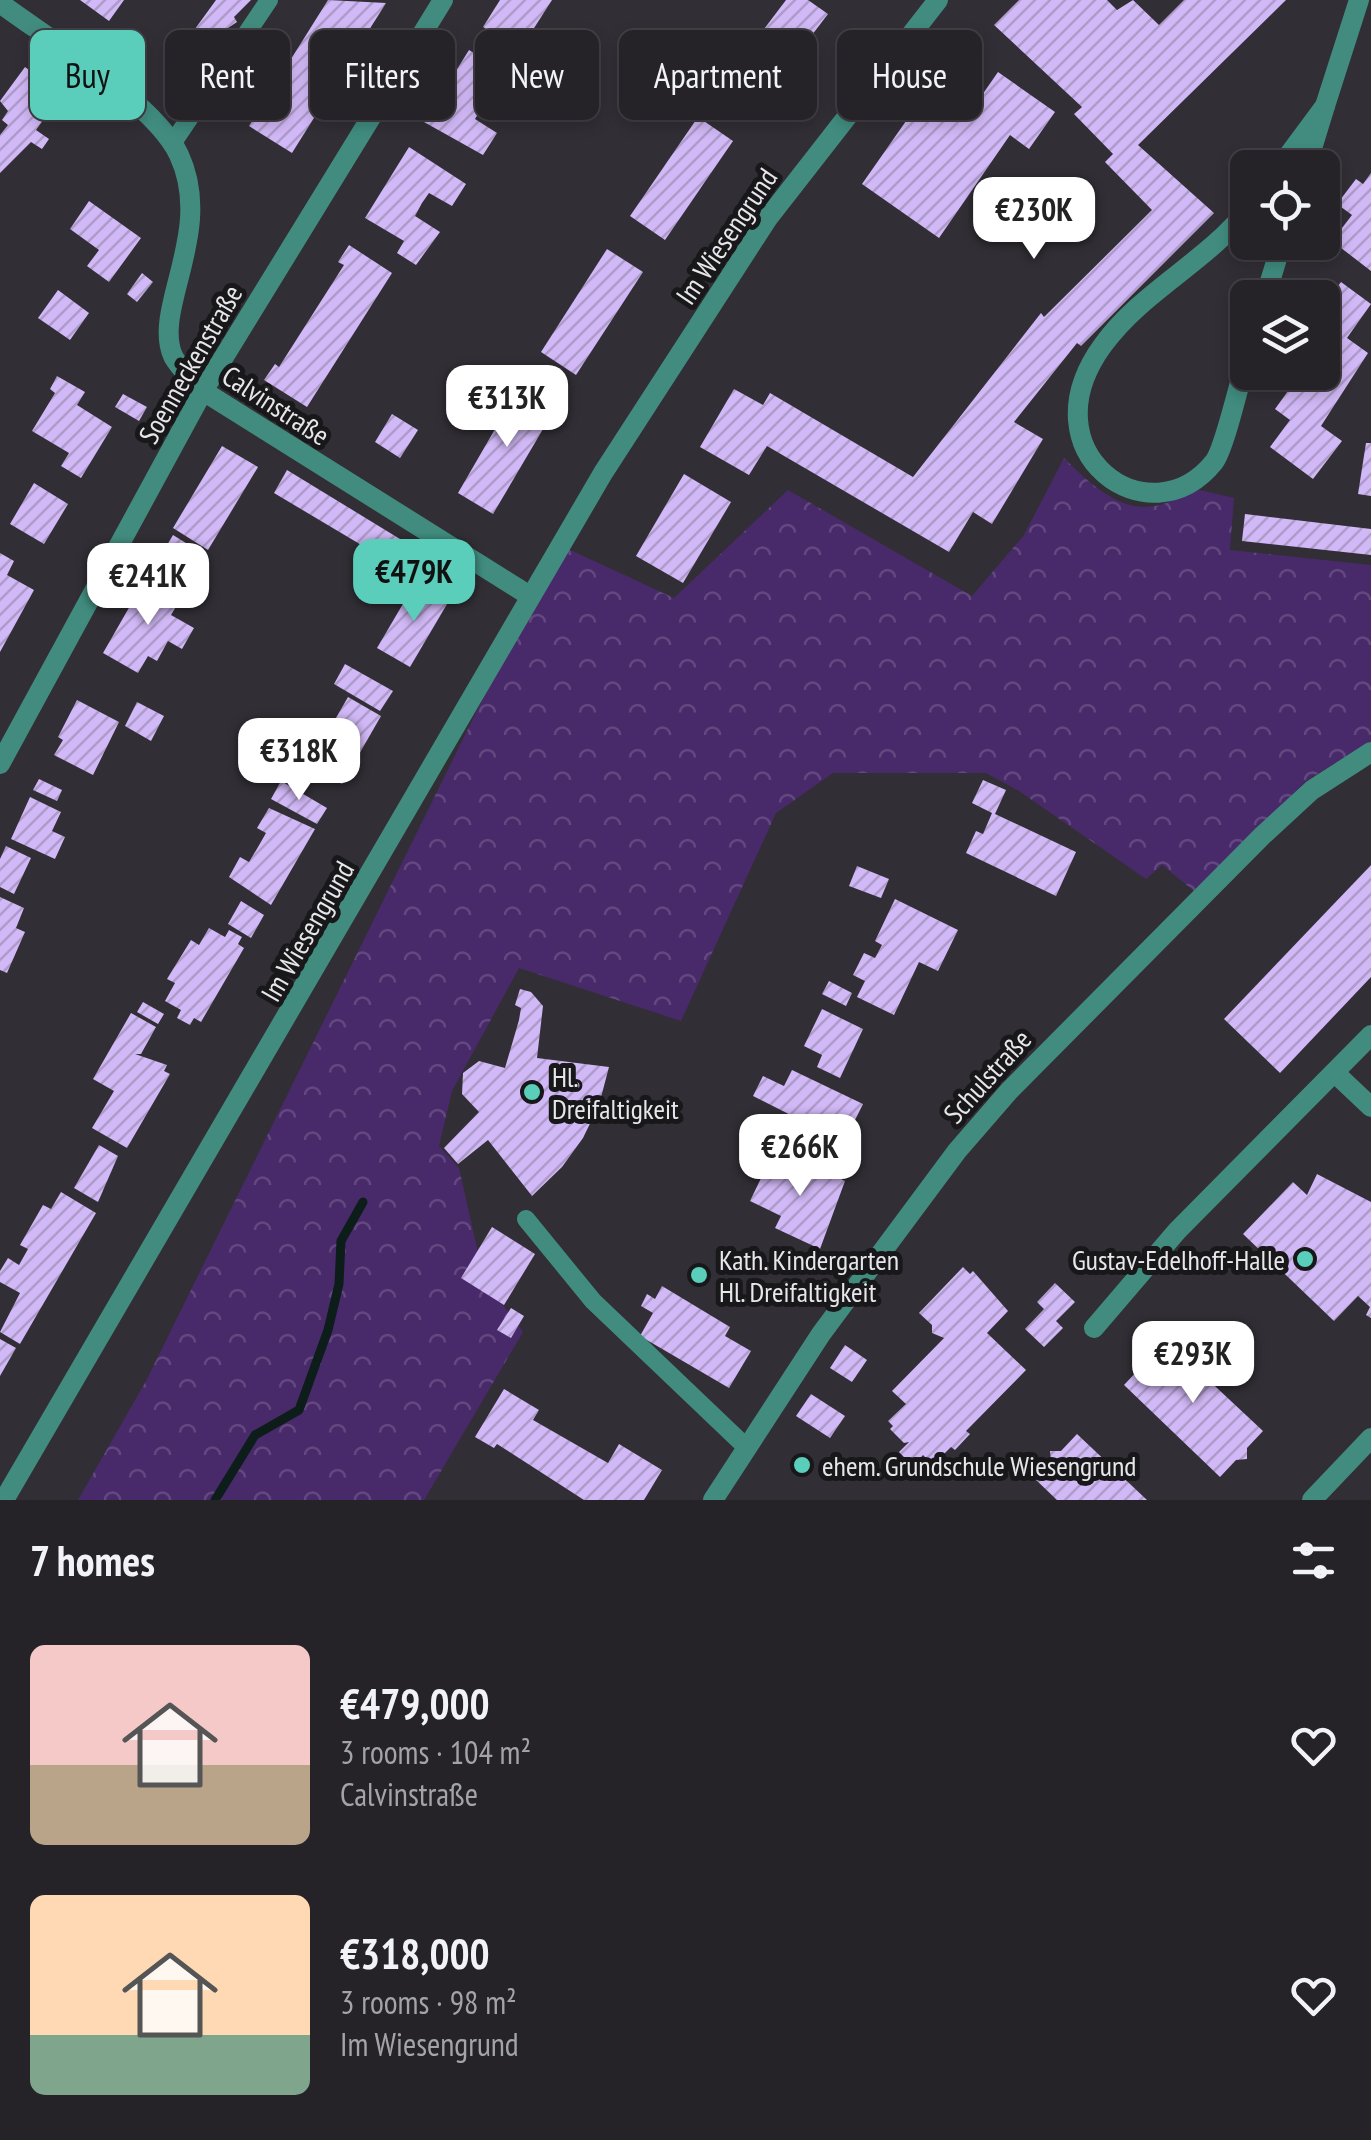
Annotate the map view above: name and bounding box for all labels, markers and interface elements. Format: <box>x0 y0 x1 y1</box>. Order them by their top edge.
chip: Buy <box>30 30 145 120</box>
chip: Rent <box>165 30 290 120</box>
chip: Filters <box>310 30 455 120</box>
chip: New <box>475 30 599 120</box>
chip: Apartment <box>619 30 817 120</box>
chip: House <box>837 30 982 120</box>
map controls <box>1230 150 1340 390</box>
button: locate <box>1230 150 1340 260</box>
street label: Im Wiesengrund <box>667 161 785 311</box>
pin: €230K <box>964 177 1104 262</box>
text: €230K <box>995 188 1073 230</box>
street label: Soenneckenstraße <box>130 278 250 450</box>
button: layers <box>1230 280 1340 390</box>
street label: Calvinstraße <box>215 357 337 453</box>
pin: €313K <box>437 365 577 450</box>
text: €313K <box>468 376 546 418</box>
pin: €479K <box>344 539 484 624</box>
pin: €241K <box>78 543 218 628</box>
text: €479K <box>375 550 453 592</box>
text: €241K <box>109 554 187 596</box>
pin: €318K <box>229 718 369 803</box>
text: €318K <box>260 729 338 771</box>
street label: Im Wiesengrund <box>252 854 362 1008</box>
street label: Schulstraße <box>935 1021 1039 1131</box>
place label: Hl. Dreifaltigkeit <box>552 1058 679 1127</box>
marker: Hl. Dreifaltigkeit <box>521 1081 543 1103</box>
pin: €266K <box>730 1114 870 1199</box>
text: €266K <box>761 1125 839 1167</box>
place label: Kath. Kindergarten Hl. Dreifaltigkeit <box>719 1241 899 1310</box>
place label: Gustav-Edelhoff-Halle <box>1072 1241 1285 1278</box>
marker: Gustav-Edelhoff-Halle <box>1294 1248 1316 1270</box>
marker: Kath. Kindergarten Hl. Dreifaltigkeit <box>688 1264 710 1286</box>
pin: €293K <box>1123 1321 1263 1406</box>
text: €293K <box>1154 1332 1232 1374</box>
place label: ehem. Grundschule Wiesengrund <box>822 1447 1136 1484</box>
marker: ehem. Grundschule Wiesengrund <box>791 1454 813 1476</box>
text: 7 homes <box>30 1533 155 1588</box>
icon: filters <box>1286 1533 1341 1588</box>
text: €479,000 <box>340 1676 490 1731</box>
icon: home <box>110 1685 230 1805</box>
icon: heart <box>1286 1718 1341 1773</box>
text: 3 rooms · 104 m² <box>340 1731 531 1773</box>
text: Calvinstraße <box>340 1773 478 1815</box>
text: €318,000 <box>340 1926 490 1981</box>
icon: home <box>110 1935 230 2055</box>
icon: heart <box>1286 1968 1341 2023</box>
text: 3 rooms · 98 m² <box>340 1981 517 2023</box>
text: Im Wiesengrund <box>340 2023 519 2065</box>

